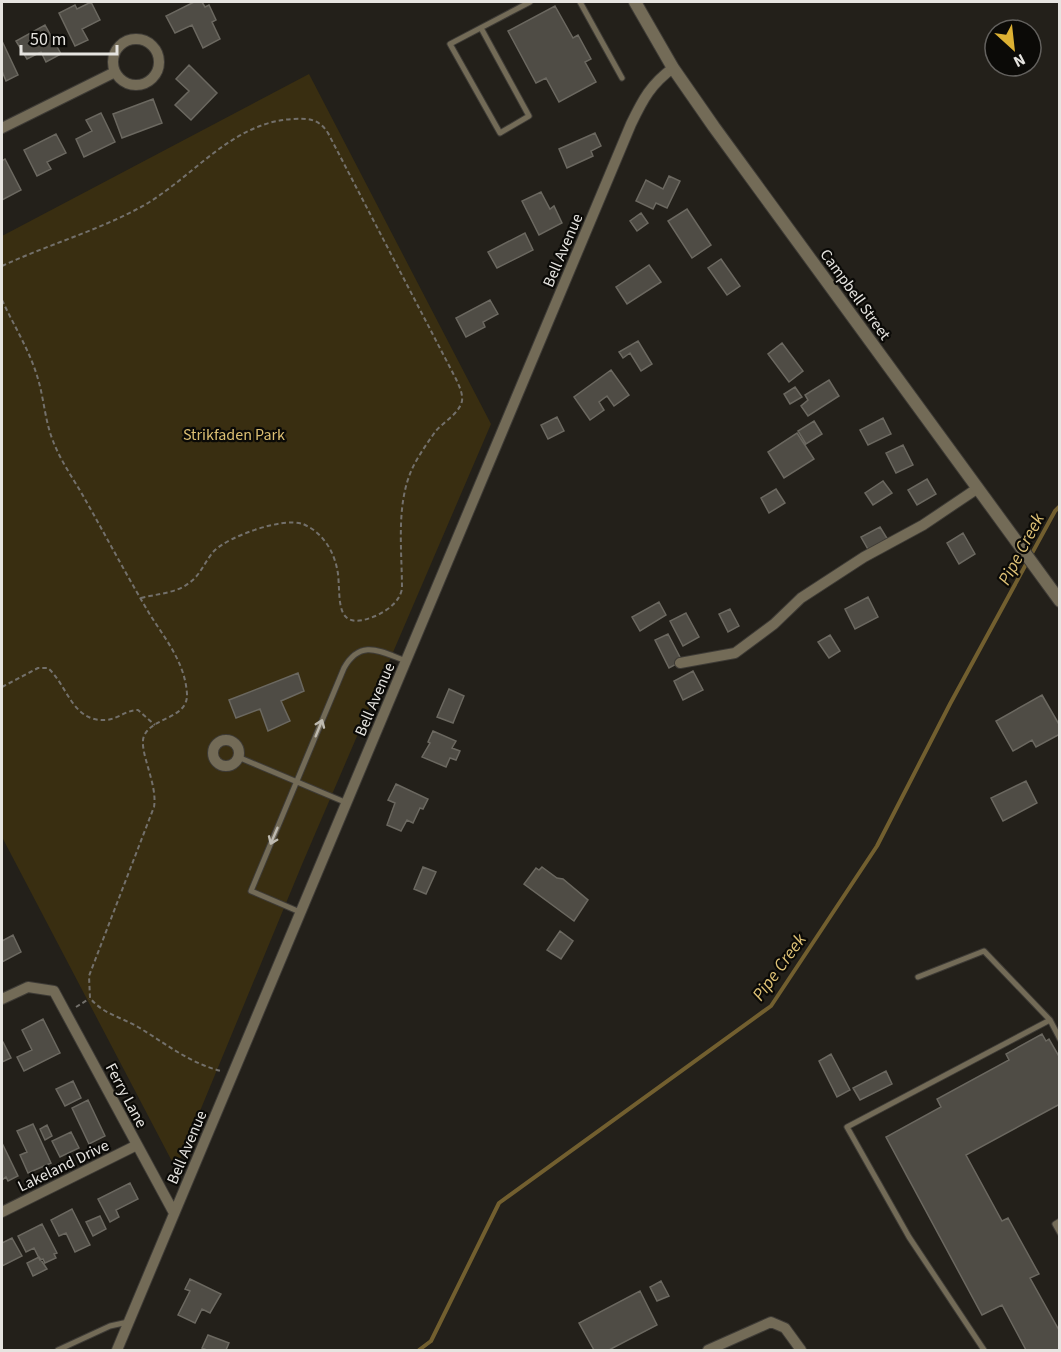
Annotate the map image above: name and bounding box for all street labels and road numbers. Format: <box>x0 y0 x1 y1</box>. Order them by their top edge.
street label: Bell Avenue <box>538 210 588 291</box>
street label: Campbell Street <box>815 245 896 345</box>
street label: Bell Avenue <box>350 659 400 740</box>
street label: Ferry Lane <box>100 1059 152 1132</box>
street label: Bell Avenue <box>162 1107 212 1188</box>
street label: Lakeland Drive <box>14 1134 113 1197</box>

